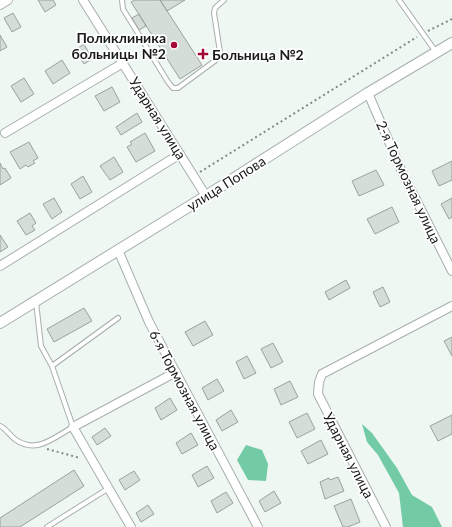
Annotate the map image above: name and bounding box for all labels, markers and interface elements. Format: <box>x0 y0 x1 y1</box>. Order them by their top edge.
place label: Поликлиника больницы №2 <box>72 29 166 62</box>
marker: Поликлиника больницы №2 <box>169 40 179 50</box>
place label: Больница №2 <box>212 46 304 63</box>
marker: Больница №2 <box>197 48 209 60</box>
street label: Ударная улица <box>126 74 190 162</box>
street label: 2-я Тормозная улица <box>373 118 445 246</box>
street label: улица Попова <box>184 152 269 214</box>
street label: 6-я Тормозная улица <box>146 327 224 453</box>
street label: Ударная улица <box>320 409 378 501</box>

